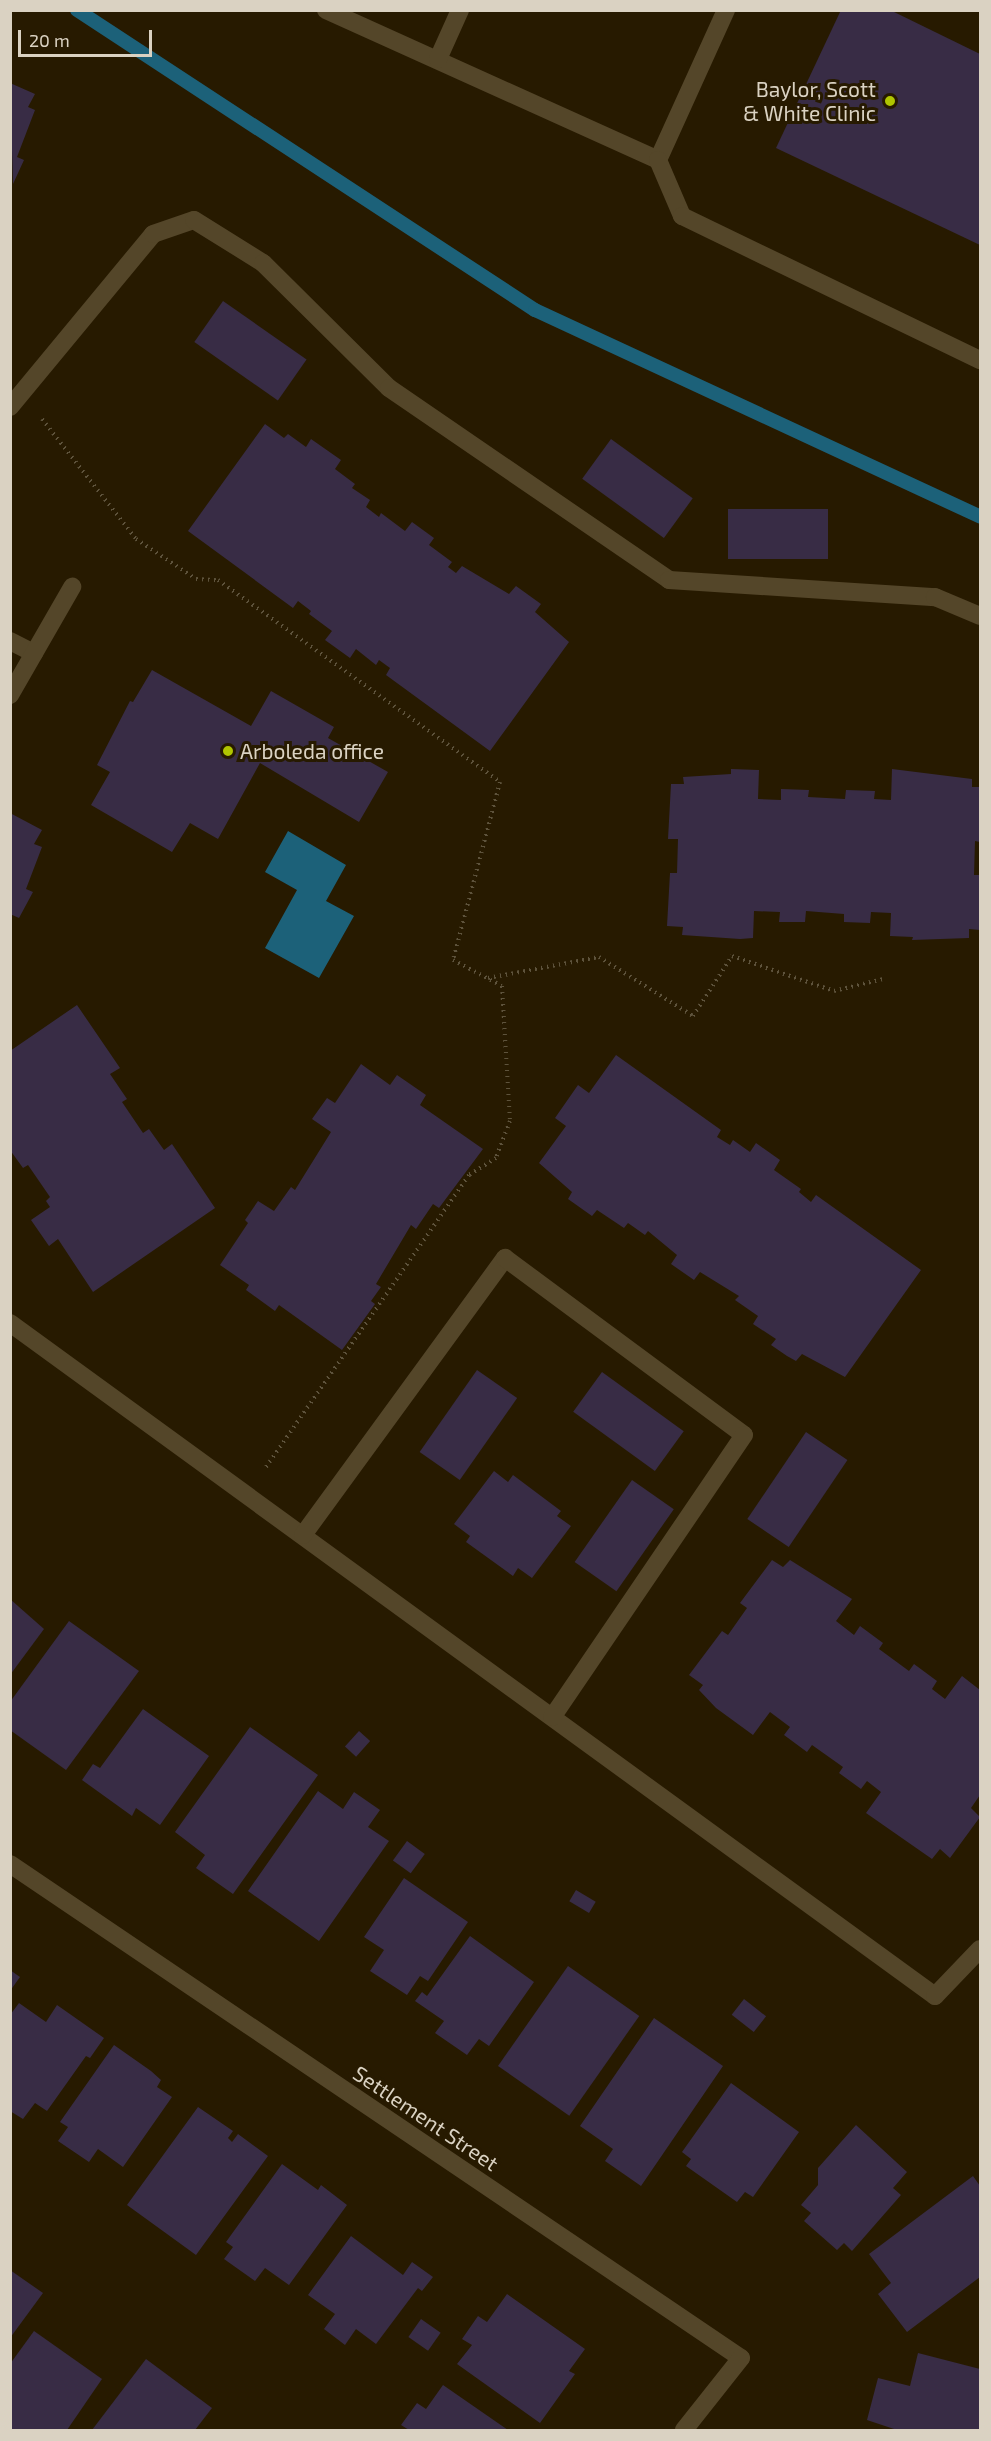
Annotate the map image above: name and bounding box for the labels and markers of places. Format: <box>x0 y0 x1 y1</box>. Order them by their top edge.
place label: Baylor, Scott & White Clinic <box>743 76 876 126</box>
marker: Baylor, Scott & White Clinic <box>881 92 899 110</box>
place label: Arboleda office <box>240 738 384 764</box>
marker: Arboleda office <box>221 744 235 758</box>

